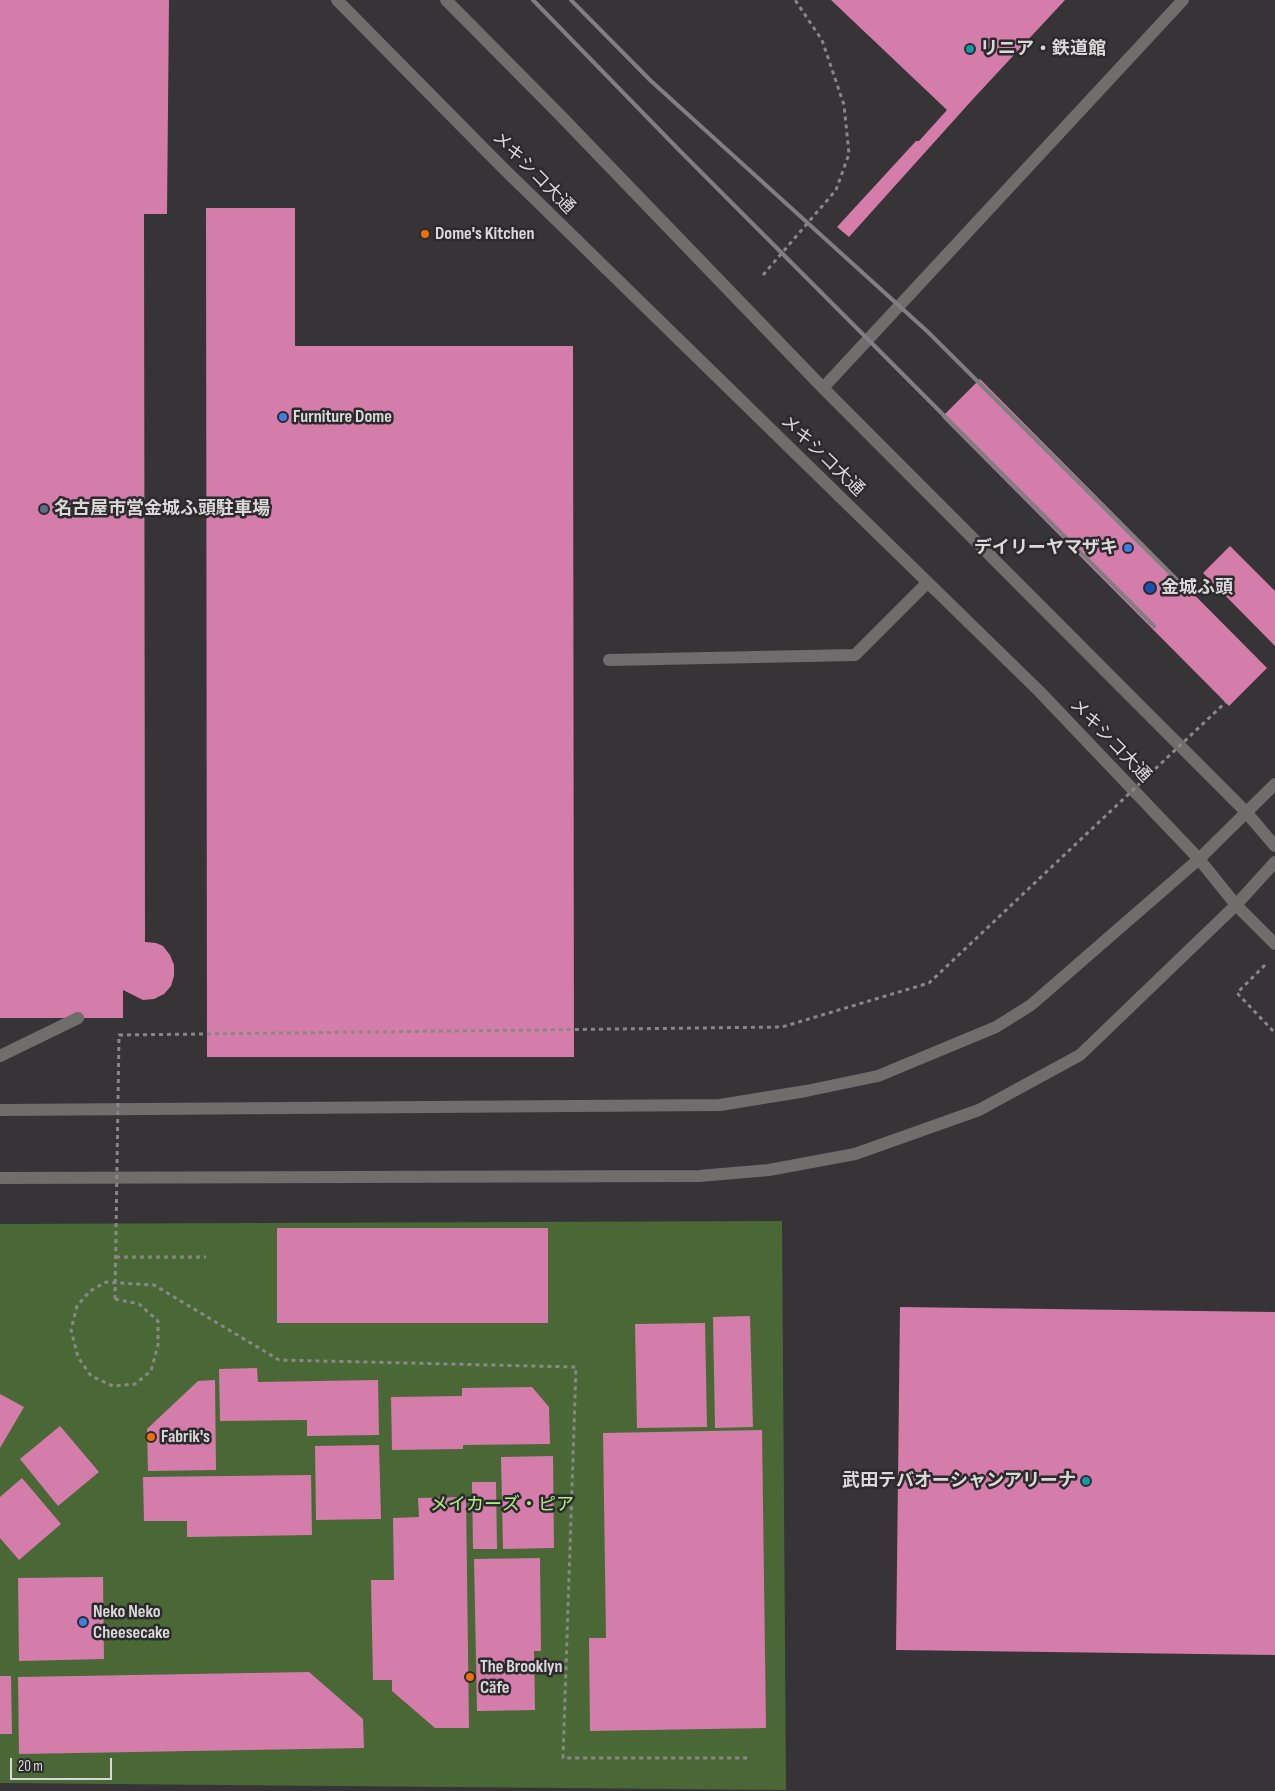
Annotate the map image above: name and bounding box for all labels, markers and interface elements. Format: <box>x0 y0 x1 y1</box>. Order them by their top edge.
place label: リニア・鉄道館 <box>980 38 1106 60</box>
marker: リニア・鉄道館 <box>964 43 976 55</box>
street label: メキシコ大通 <box>487 127 579 219</box>
place label: Dome's Kitchen <box>435 223 534 245</box>
marker: Dome's Kitchen <box>419 228 431 240</box>
place label: Furniture Dome <box>293 406 392 428</box>
marker: Furniture Dome <box>277 411 289 423</box>
street label: メキシコ大通 <box>776 411 868 501</box>
place label: 名古屋市営金城ふ頭駐車場 <box>54 498 270 520</box>
marker: 名古屋市営金城ふ頭駐車場 <box>38 503 50 515</box>
place label: デイリーヤマザキ <box>974 537 1118 559</box>
marker: デイリーヤマザキ <box>1122 542 1134 554</box>
place label: 金城ふ頭 <box>1161 577 1233 599</box>
marker: 金城ふ頭 <box>1143 581 1157 595</box>
street label: メキシコ大通 <box>1065 695 1155 787</box>
place label: Fabrik's <box>161 1426 210 1448</box>
marker: Fabrik's <box>145 1431 157 1443</box>
place label: 武田テバオーシャンアリーナ <box>842 1470 1076 1492</box>
marker: 武田テバオーシャンアリーナ <box>1080 1475 1092 1487</box>
park label: メイカーズ・ピア <box>430 1494 574 1516</box>
place label: Neko Neko Cheesecake <box>93 1601 170 1644</box>
marker: Neko Neko Cheesecake <box>77 1616 89 1628</box>
place label: The Brooklyn Cäfe <box>480 1656 563 1698</box>
marker: The Brooklyn Cäfe <box>464 1671 476 1683</box>
scale bar <box>12 1748 115 1780</box>
text: 20 m <box>18 1757 43 1776</box>

